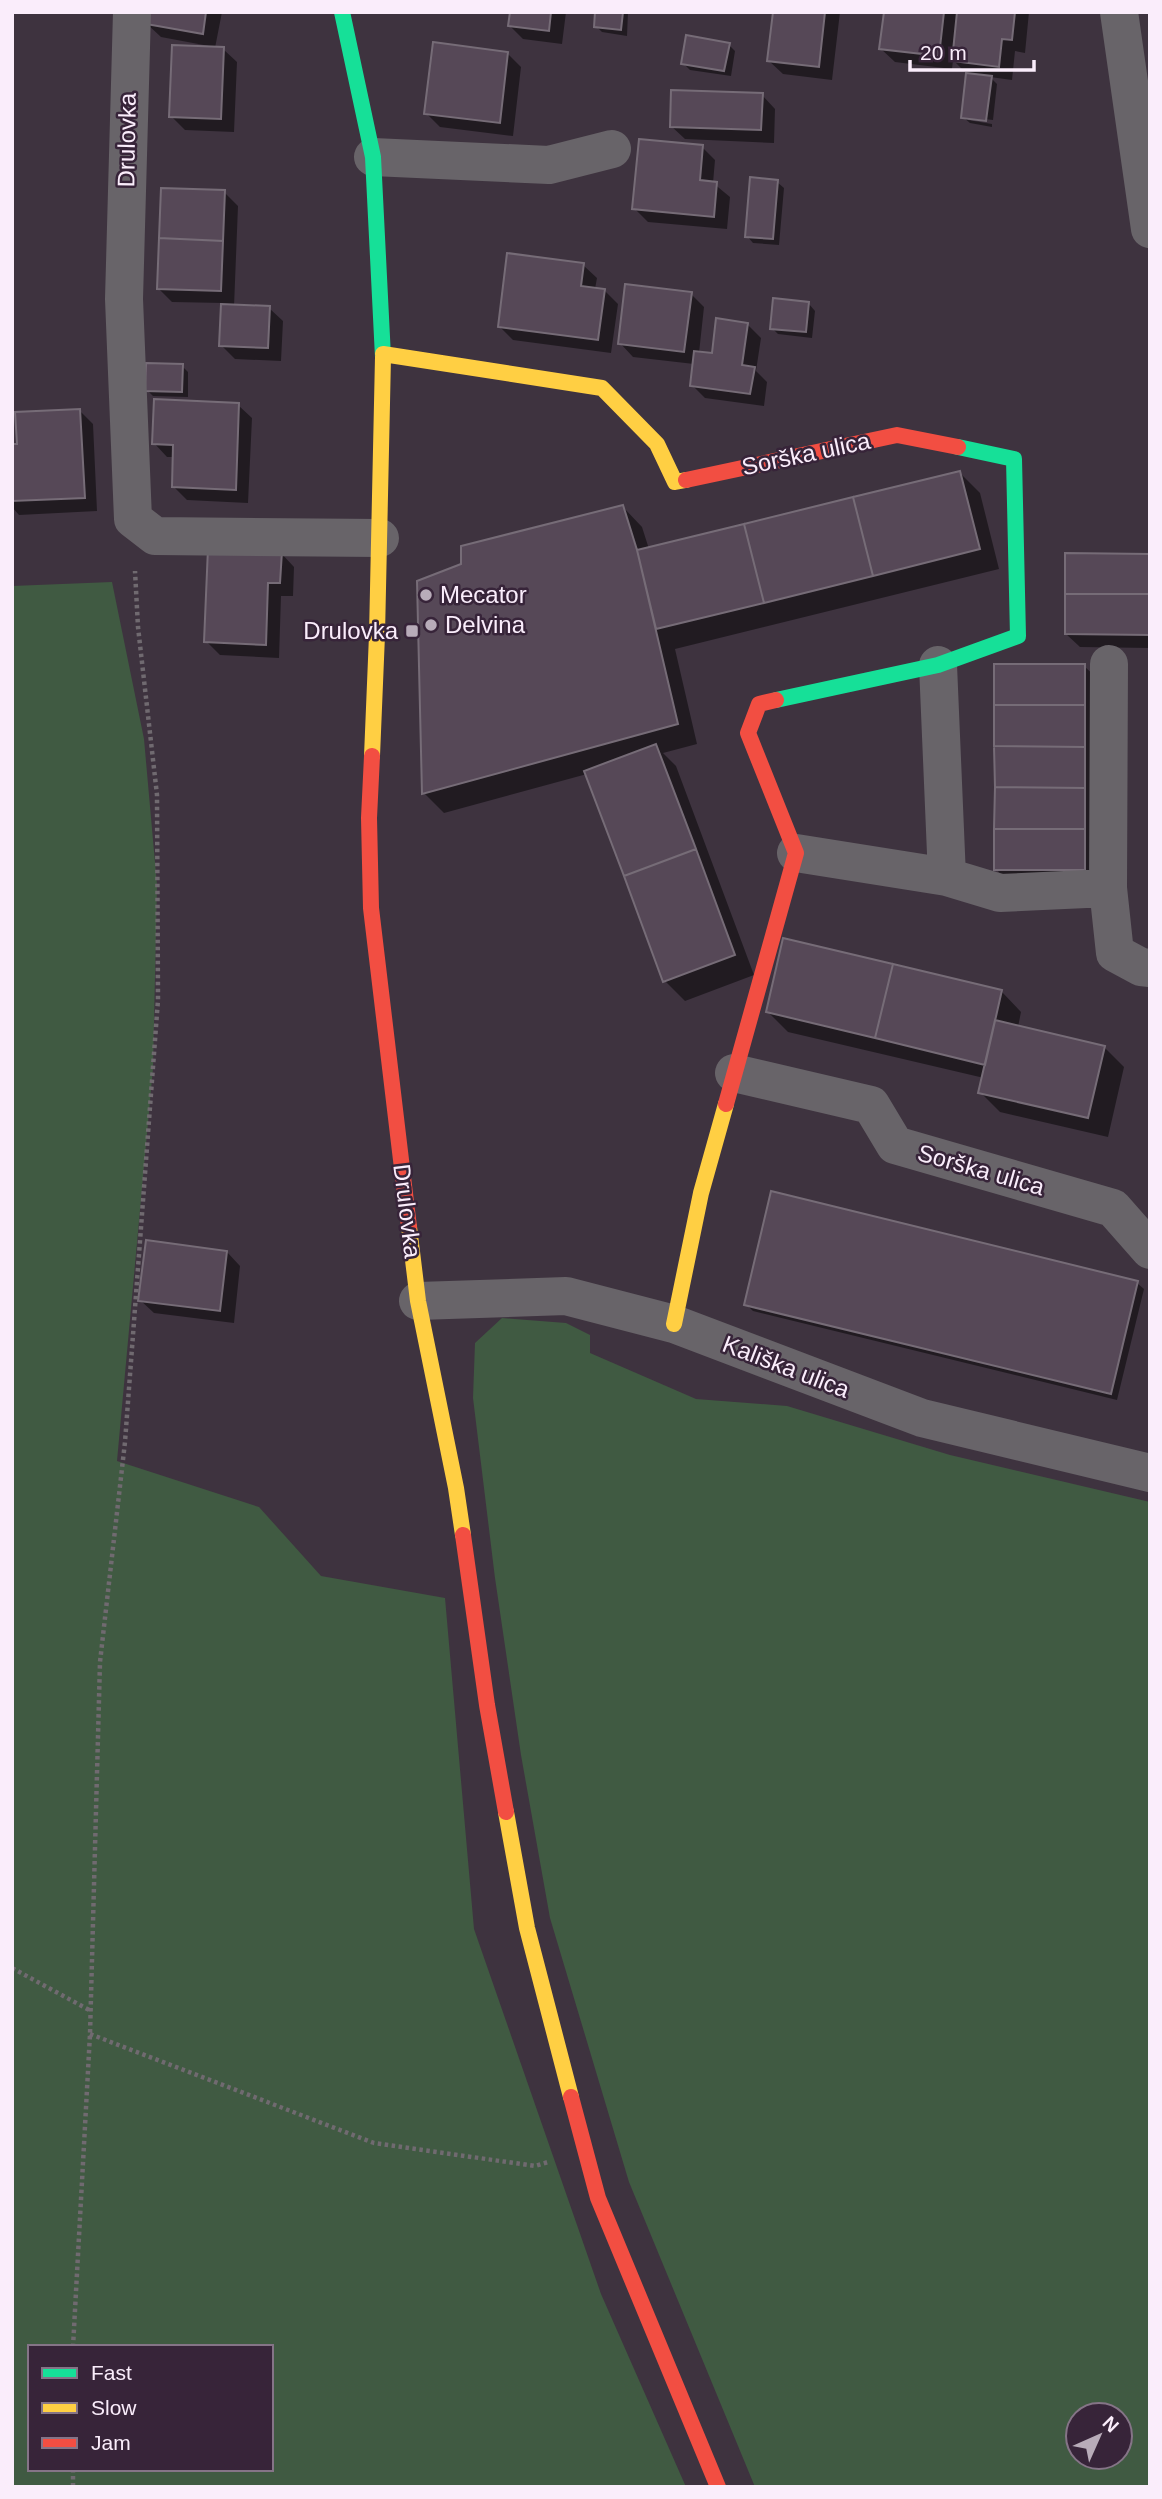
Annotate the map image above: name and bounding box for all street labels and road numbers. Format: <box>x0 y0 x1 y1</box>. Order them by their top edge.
street label: Drulovka <box>112 92 141 188</box>
street label: Sorška ulica <box>739 427 873 480</box>
street label: Sorška ulica <box>915 1139 1048 1201</box>
street label: Drulovka <box>388 1162 427 1260</box>
street label: Kališka ulica <box>719 1330 854 1403</box>

